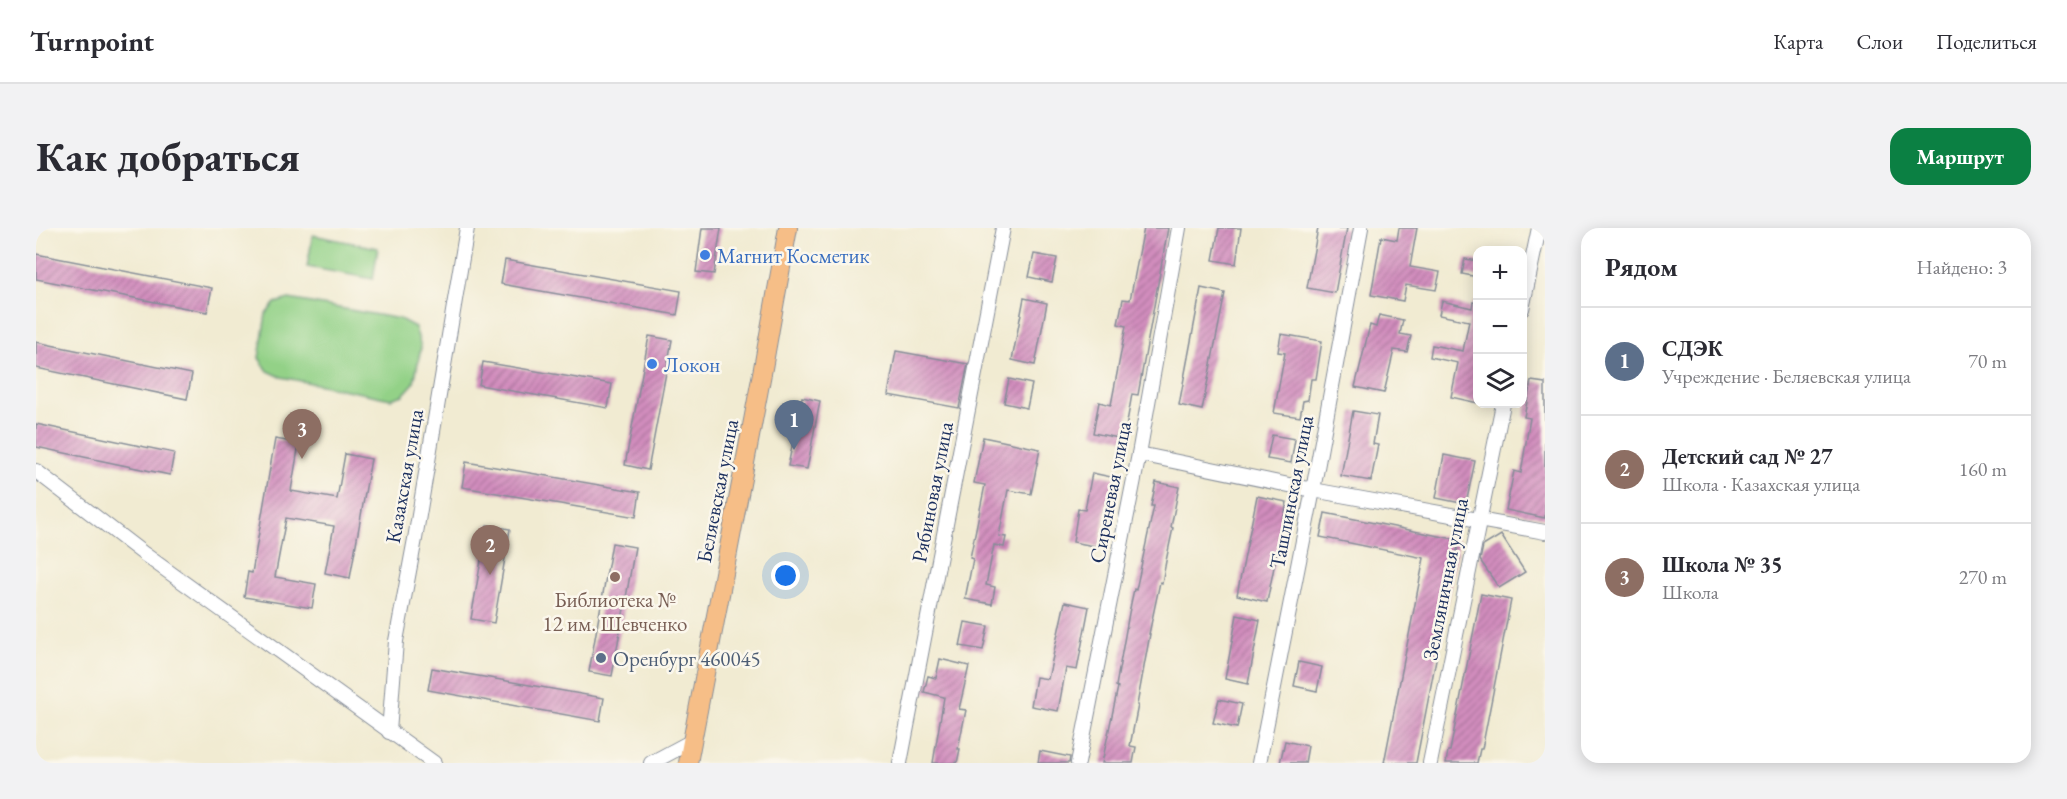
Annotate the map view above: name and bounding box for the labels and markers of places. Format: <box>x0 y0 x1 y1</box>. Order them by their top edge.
place label: Магнит Косметик <box>717 242 870 269</box>
marker: Магнит Косметик <box>698 248 712 262</box>
place label: Локон <box>664 351 720 378</box>
marker: Локон <box>645 357 659 371</box>
pin: 1 <box>774 400 813 450</box>
pin: 3 <box>282 410 322 459</box>
pin: 2 <box>470 526 510 575</box>
marker: Библиотека № 12 им. Шевченко <box>608 570 622 584</box>
place label: Библиотека № 12 им. Шевченко <box>543 586 687 637</box>
place label: Оренбург 460045 <box>613 645 761 672</box>
marker: Оренбург 460045 <box>594 651 608 665</box>

